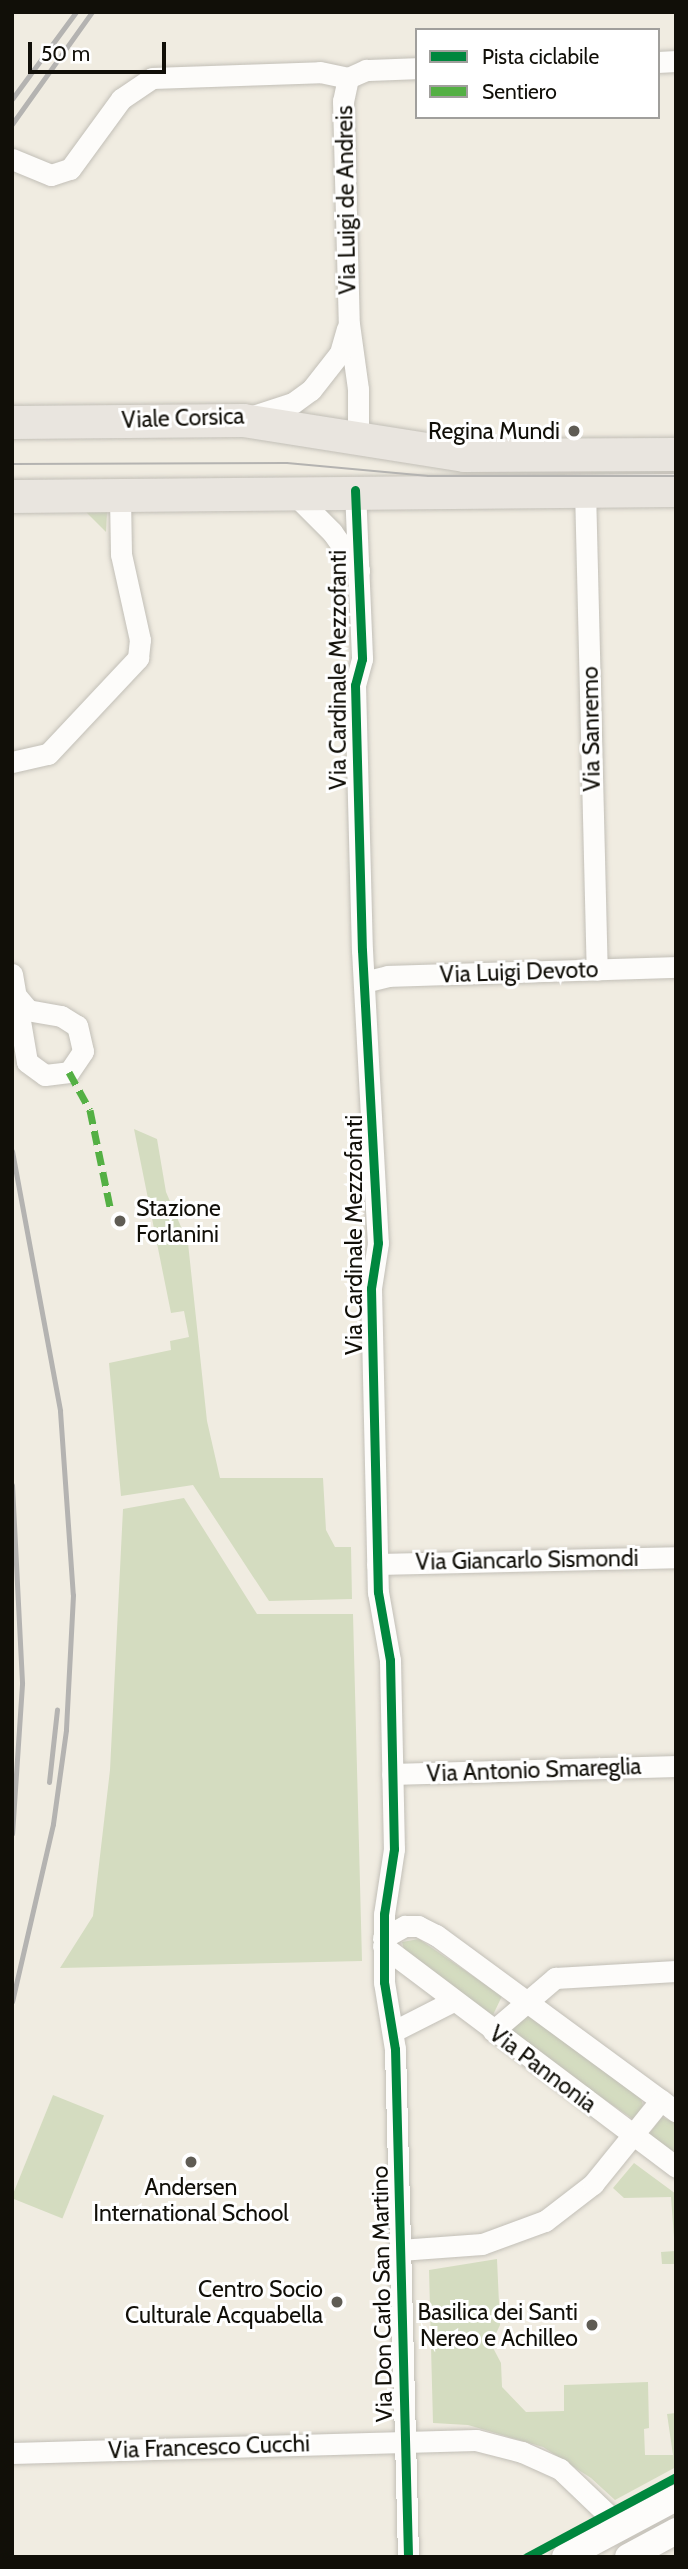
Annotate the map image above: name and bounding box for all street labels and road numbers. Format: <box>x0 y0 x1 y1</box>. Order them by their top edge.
street label: Via Luigi de Andreis <box>331 105 361 295</box>
street label: Viale Corsica <box>121 402 245 434</box>
street label: Via Cardinale Mezzofanti <box>324 550 352 790</box>
street label: Via Sanremo <box>576 666 606 792</box>
street label: Via Luigi Devoto <box>439 955 599 989</box>
street label: Via Cardinale Mezzofanti <box>340 1115 368 1355</box>
street label: Via Giancarlo Sismondi <box>415 1544 639 1576</box>
street label: Via Antonio Smareglia <box>426 1752 642 1788</box>
street label: Via Pannonia <box>484 2020 602 2118</box>
street label: Via Don Carlo San Martino <box>366 2166 398 2422</box>
street label: Via Francesco Cucchi <box>108 2430 310 2464</box>

